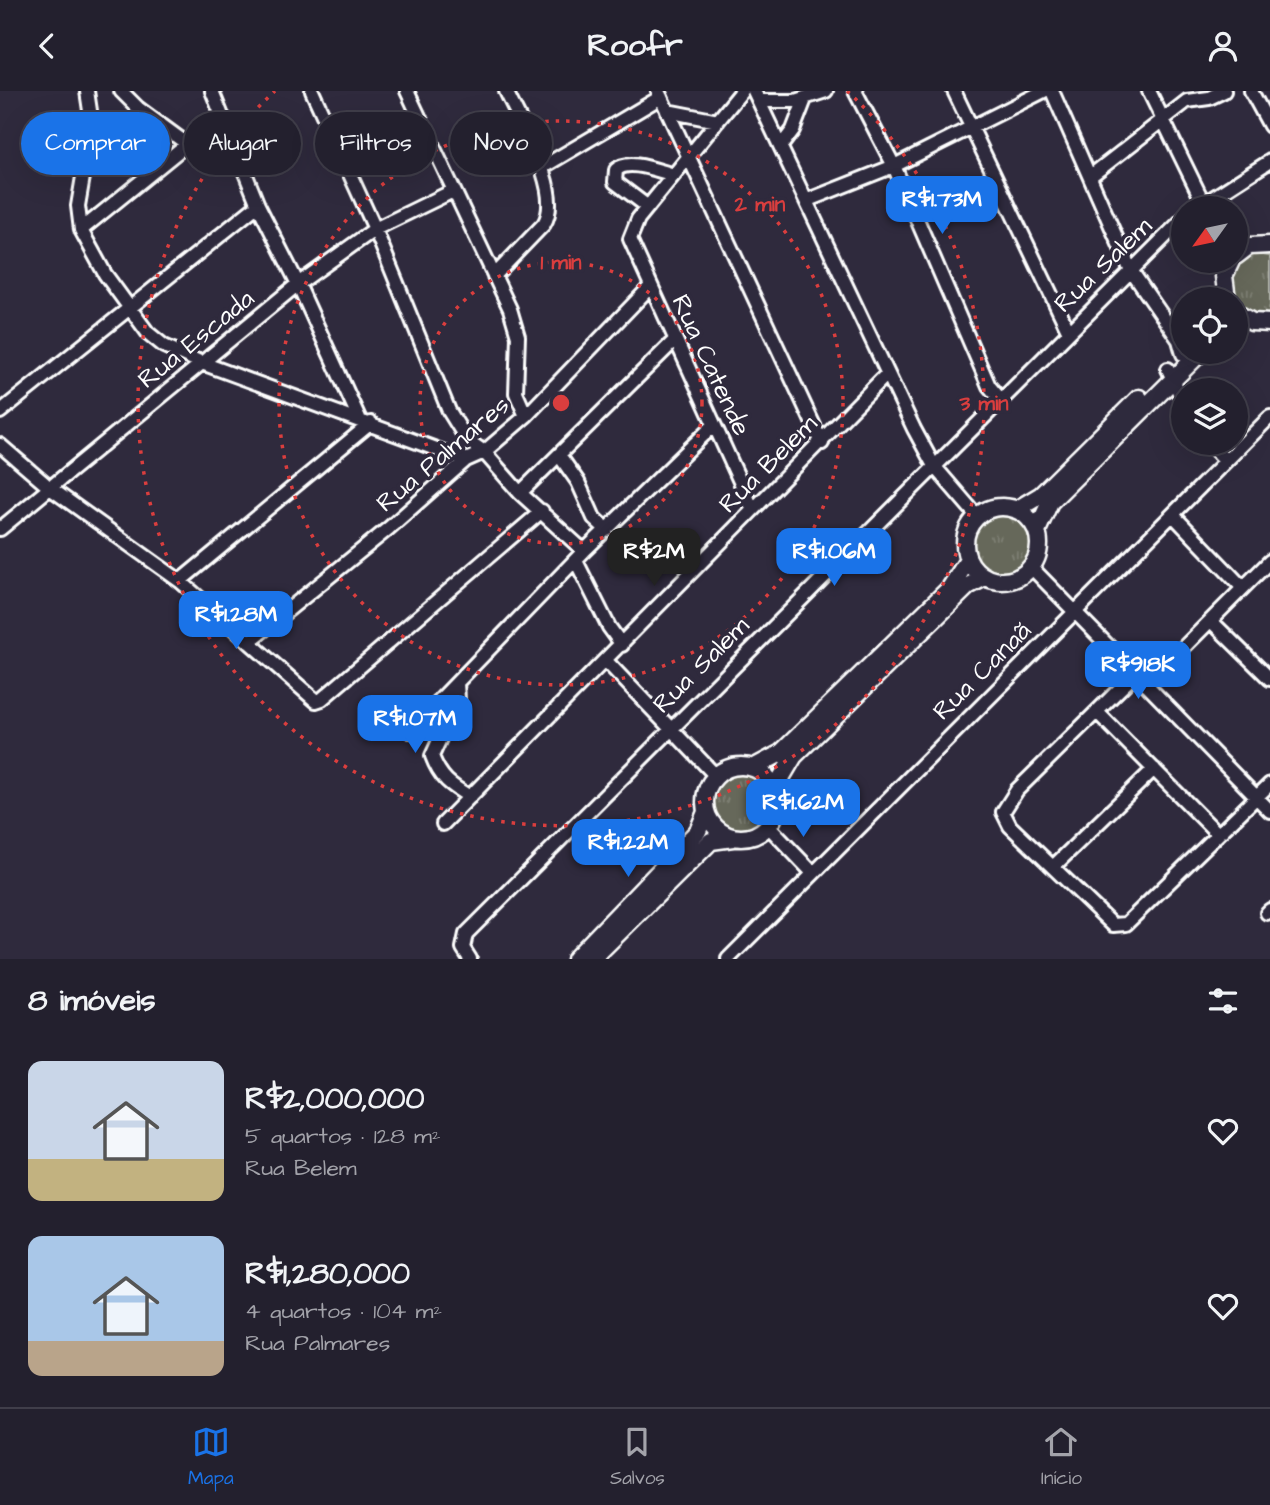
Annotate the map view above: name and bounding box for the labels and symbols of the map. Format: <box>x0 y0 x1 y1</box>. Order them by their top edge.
pin: R$1.73M <box>877 177 1007 236</box>
text: 2 min <box>734 190 786 219</box>
north arrow <box>1171 196 1248 273</box>
street label: Rua Salem <box>1046 209 1161 321</box>
text: 1 min <box>540 248 582 277</box>
street label: Rua Escada <box>130 281 262 397</box>
street label: Rua Catende <box>663 289 759 441</box>
street label: Rua Palmares <box>369 387 517 521</box>
text: 3 min <box>958 389 1009 418</box>
centre of rings <box>549 391 573 415</box>
street label: Rua Belem <box>711 406 826 521</box>
pin: R$2M <box>613 529 695 588</box>
pin: R$1.06M <box>769 529 899 588</box>
pin: R$1.28M <box>171 591 301 651</box>
street label: Rua Salem <box>645 608 758 721</box>
street label: Rua Canaã <box>925 614 1039 728</box>
pin: R$918K <box>1081 641 1195 701</box>
pin: R$1.07M <box>350 695 480 755</box>
pin: R$1.62M <box>738 779 868 839</box>
pin: R$1.22M <box>563 819 693 879</box>

